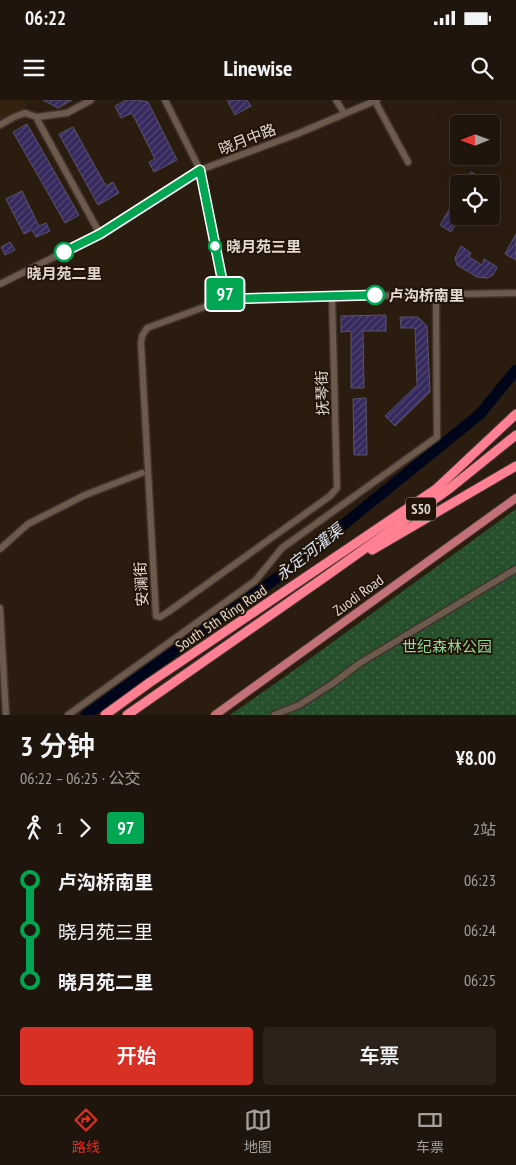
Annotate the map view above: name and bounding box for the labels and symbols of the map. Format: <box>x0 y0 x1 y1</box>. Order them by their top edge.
north arrow <box>450 115 500 165</box>
street label: 晓月中路 <box>216 119 278 159</box>
place label: 晓月苑三里 <box>226 237 301 256</box>
marker: 晓月苑三里 <box>208 239 222 253</box>
marker: 晓月苑二里 <box>54 242 74 262</box>
place label: 晓月苑二里 <box>26 264 102 283</box>
line badge: 97 <box>202 278 248 310</box>
marker: 卢沟桥南里 <box>365 285 385 305</box>
place label: 卢沟桥南里 <box>389 286 464 305</box>
street label: 抚琴街 <box>312 370 332 416</box>
road number: S50 <box>406 498 436 520</box>
water label: 永定河灌渠 <box>271 518 348 585</box>
street label: 安澜街 <box>130 561 152 607</box>
street label: Zuodi Road <box>329 570 387 620</box>
street label: South 5th Ring Road <box>172 580 270 656</box>
park label: 世纪森林公园 <box>402 637 492 656</box>

